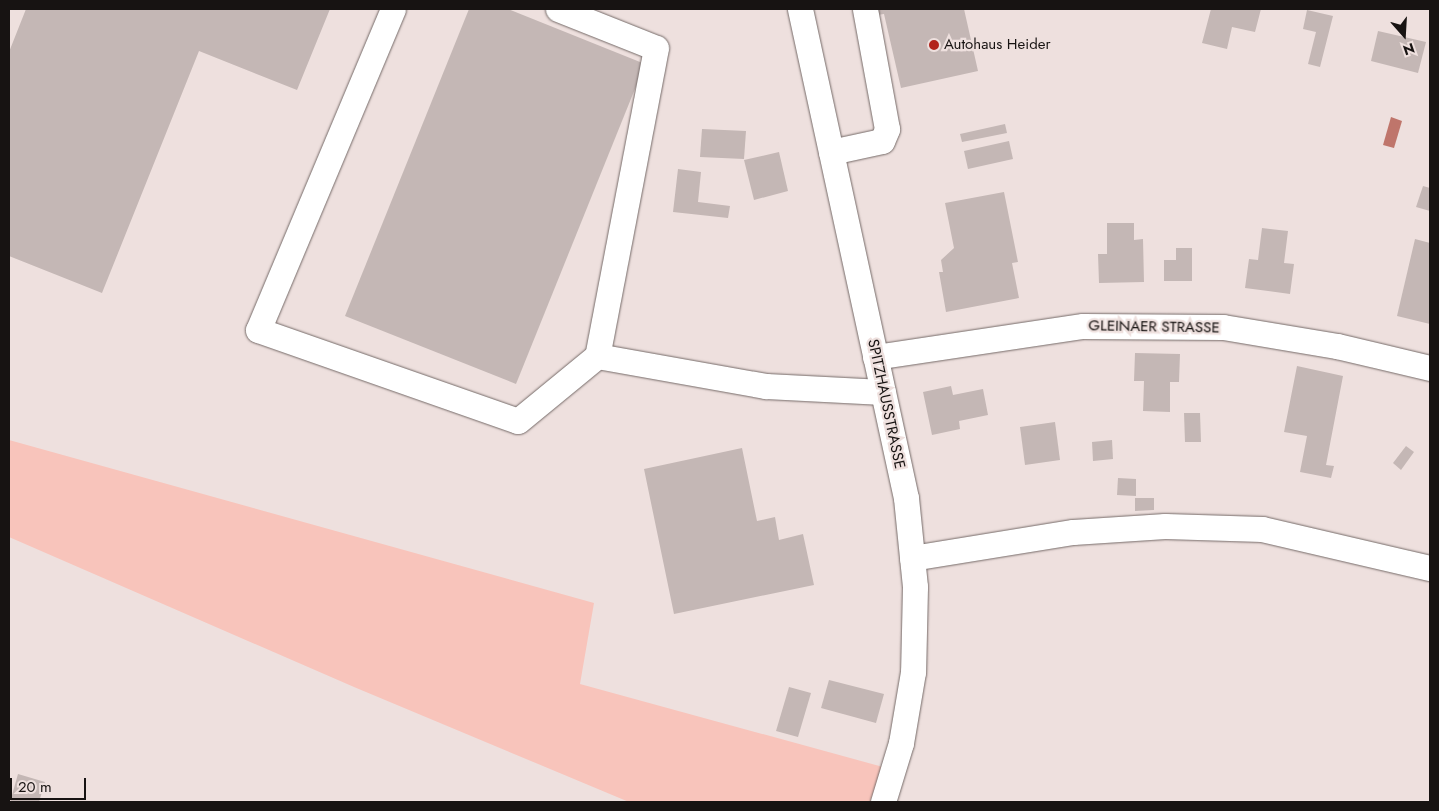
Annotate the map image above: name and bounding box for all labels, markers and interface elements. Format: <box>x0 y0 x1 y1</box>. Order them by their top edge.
north arrow <box>1379 10 1429 60</box>
place label: Autohaus Heider <box>944 36 1051 54</box>
text: N <box>1400 38 1417 60</box>
marker: Autohaus Heider <box>928 39 940 51</box>
street label: GLEINAER STRASSE <box>1088 317 1220 337</box>
street label: SPITZHAUSSTRASSE <box>863 338 909 470</box>
scale bar <box>12 768 89 800</box>
text: 20 m <box>18 776 52 798</box>

